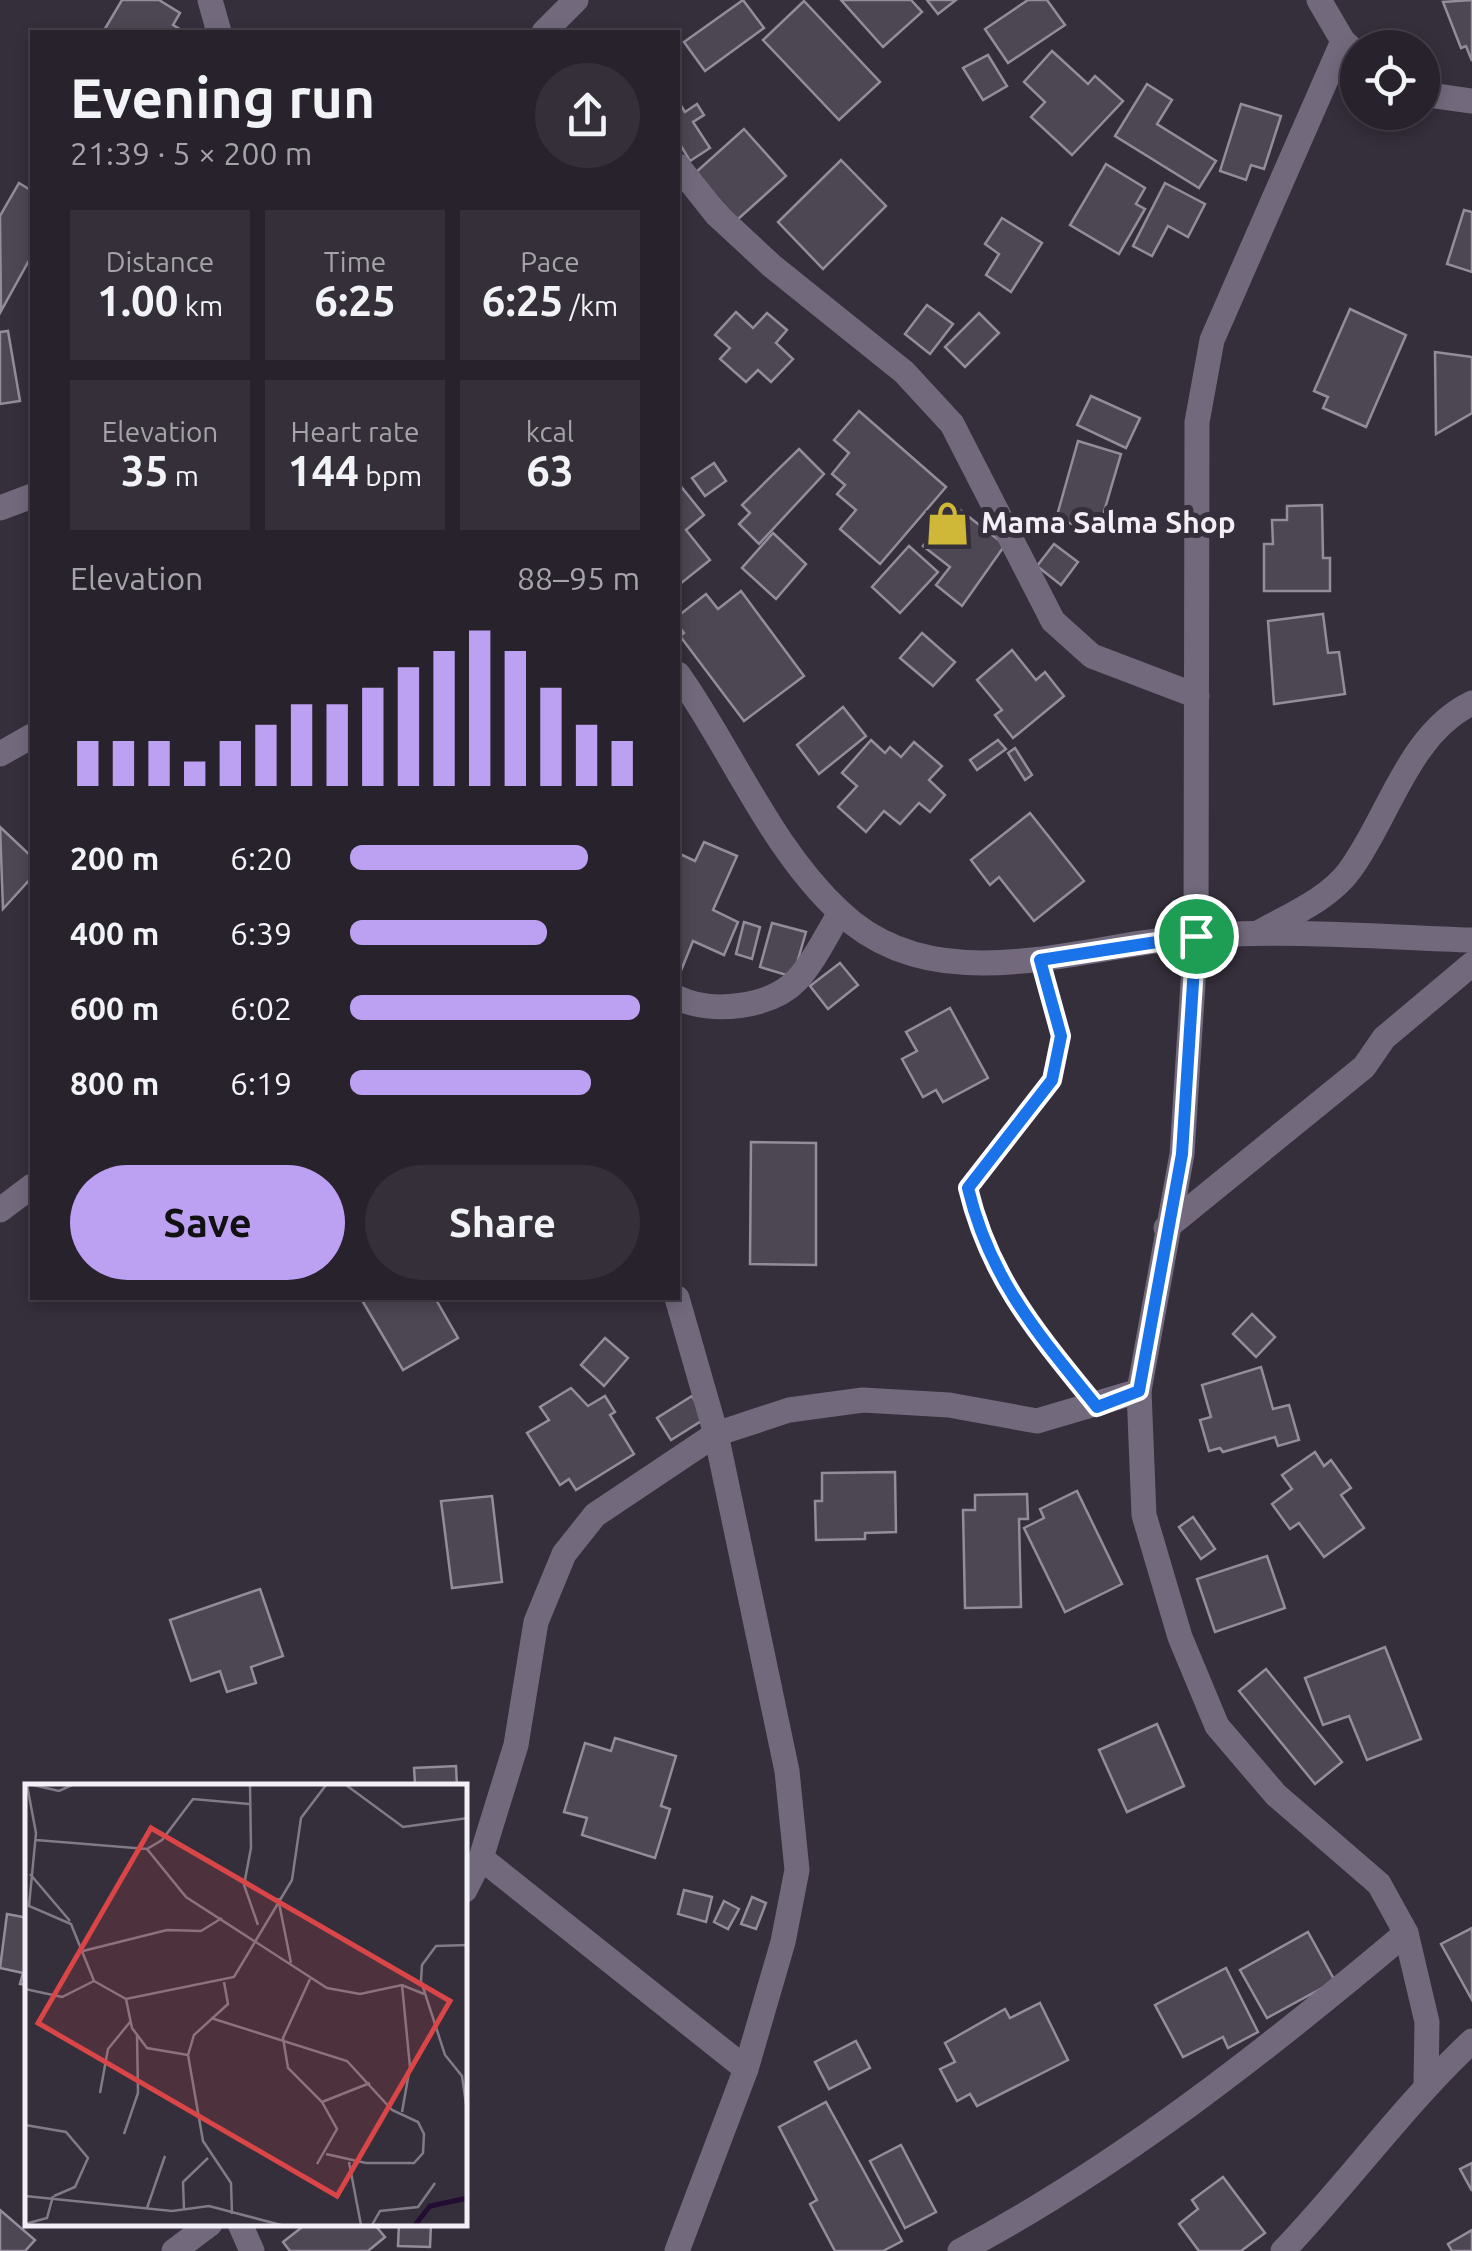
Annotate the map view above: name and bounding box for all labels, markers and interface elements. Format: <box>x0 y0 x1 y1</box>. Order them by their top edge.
map controls <box>1340 30 1440 130</box>
button: locate <box>1340 30 1440 130</box>
button: share <box>535 63 640 168</box>
text: Evening run <box>70 67 375 128</box>
text: 21:39 · 5 × 200 m <box>70 135 312 171</box>
text: Distance <box>106 246 214 277</box>
text: Time <box>324 246 386 277</box>
text: Pace <box>520 246 580 277</box>
text: 1.00 <box>97 277 178 324</box>
text: 6:25 <box>314 277 396 324</box>
text: 6:25 <box>482 277 563 324</box>
text: km <box>178 290 223 321</box>
text: /km <box>563 290 618 321</box>
text: Elevation <box>102 416 218 447</box>
text: Heart rate <box>291 416 419 447</box>
text: kcal <box>526 416 574 447</box>
text: 35 <box>121 447 168 494</box>
text: 144 <box>288 447 359 494</box>
text: 63 <box>526 447 574 494</box>
text: m <box>168 460 199 491</box>
text: bpm <box>359 460 422 491</box>
shop icon: Mama Salma Shop <box>924 499 972 547</box>
place label: Mama Salma Shop <box>981 505 1236 539</box>
text: Elevation <box>70 560 203 596</box>
text: 88–95 m <box>517 560 640 596</box>
text: 200 m <box>70 840 159 876</box>
text: 6:20 <box>230 840 292 876</box>
pin <box>1154 894 1239 979</box>
icon: arrive <box>1169 909 1224 964</box>
text: 400 m <box>70 915 159 951</box>
text: 6:39 <box>230 915 292 951</box>
text: 600 m <box>70 990 159 1026</box>
text: 6:02 <box>230 990 292 1026</box>
text: 800 m <box>70 1065 159 1101</box>
text: 6:19 <box>230 1065 292 1101</box>
button: Save <box>70 1165 345 1280</box>
button: Share <box>365 1165 640 1280</box>
inset map <box>25 1784 468 2226</box>

